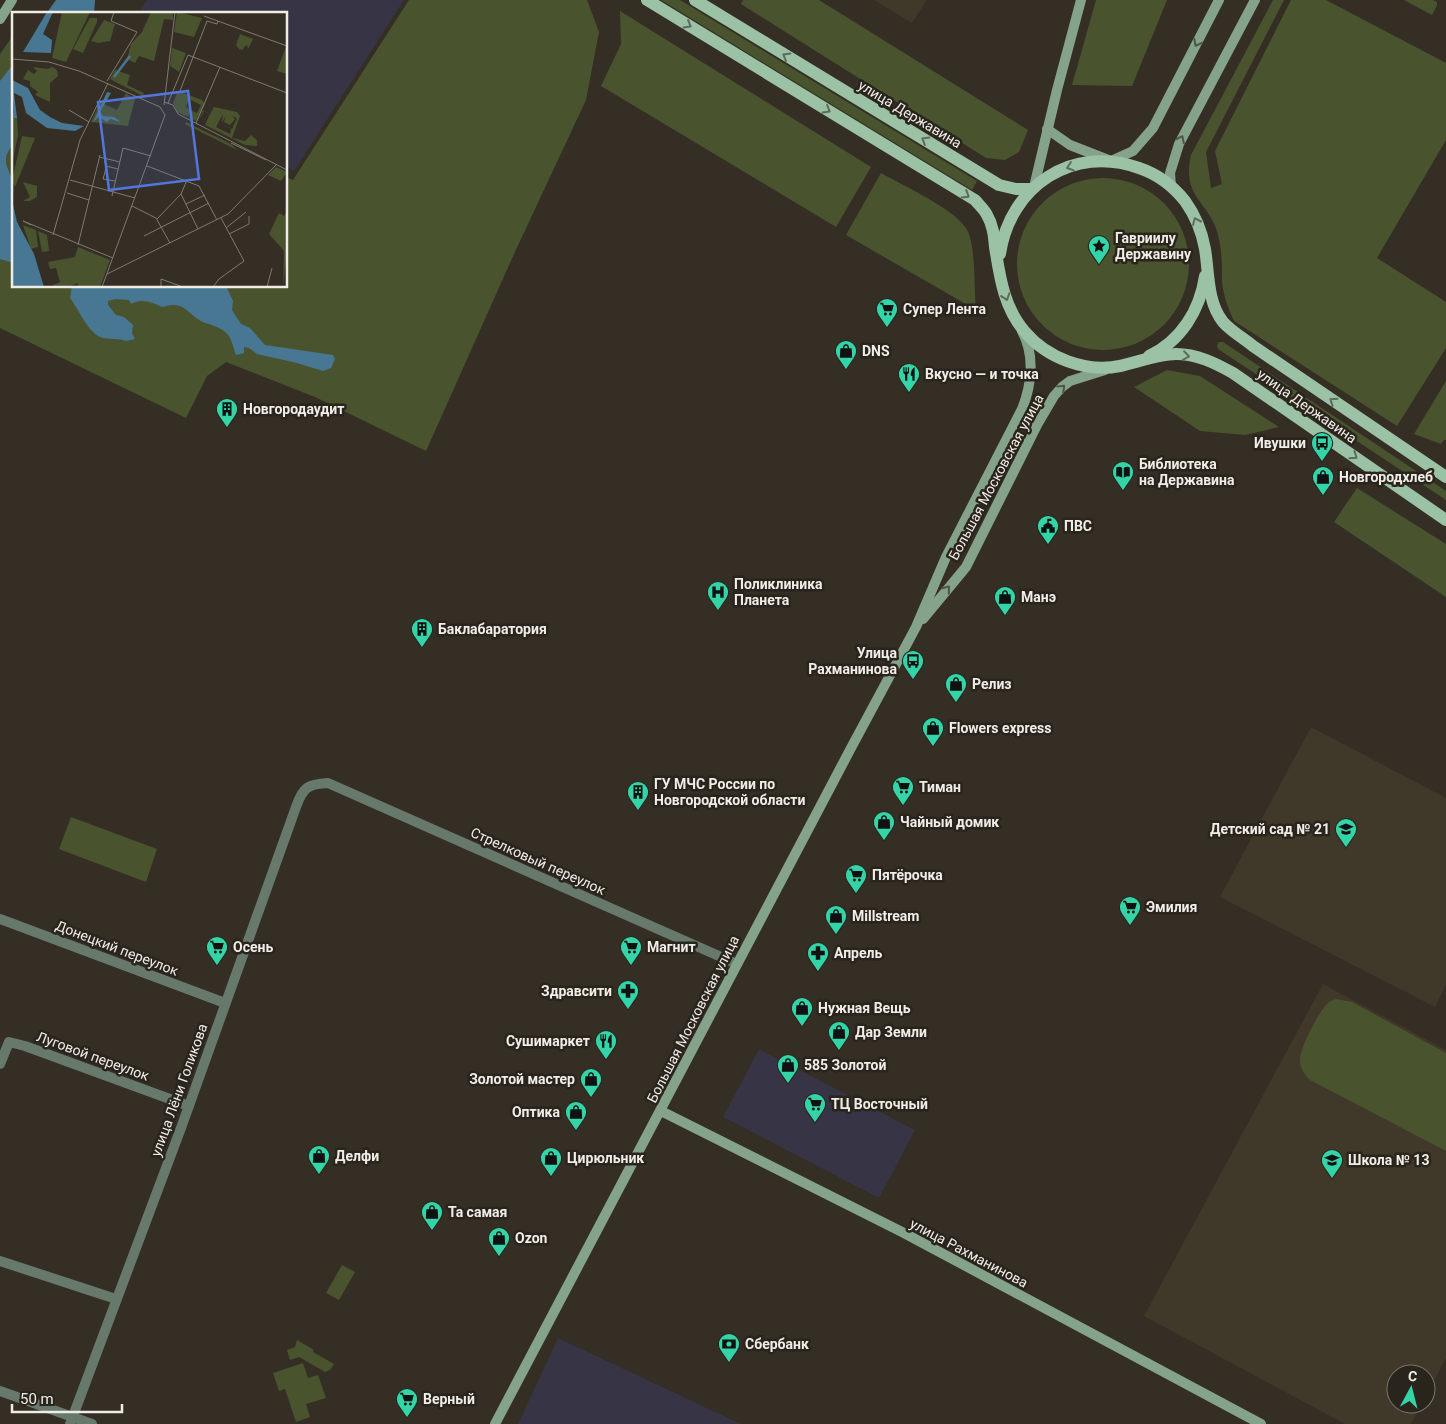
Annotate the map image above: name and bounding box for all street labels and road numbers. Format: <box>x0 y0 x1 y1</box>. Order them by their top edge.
street label: улица Державина <box>855 77 965 151</box>
street label: улица Державина <box>1254 366 1360 446</box>
street label: Большая Московская улица <box>945 391 1047 563</box>
street label: Стрелковый переулок <box>468 824 608 898</box>
street label: Донецкий переулок <box>53 917 181 979</box>
street label: Большая Московская улица <box>644 933 742 1105</box>
street label: улица Лёни Голикова <box>147 1021 211 1159</box>
street label: Луговой переулок <box>35 1028 152 1084</box>
street label: улица Рахманинова <box>907 1215 1031 1291</box>

